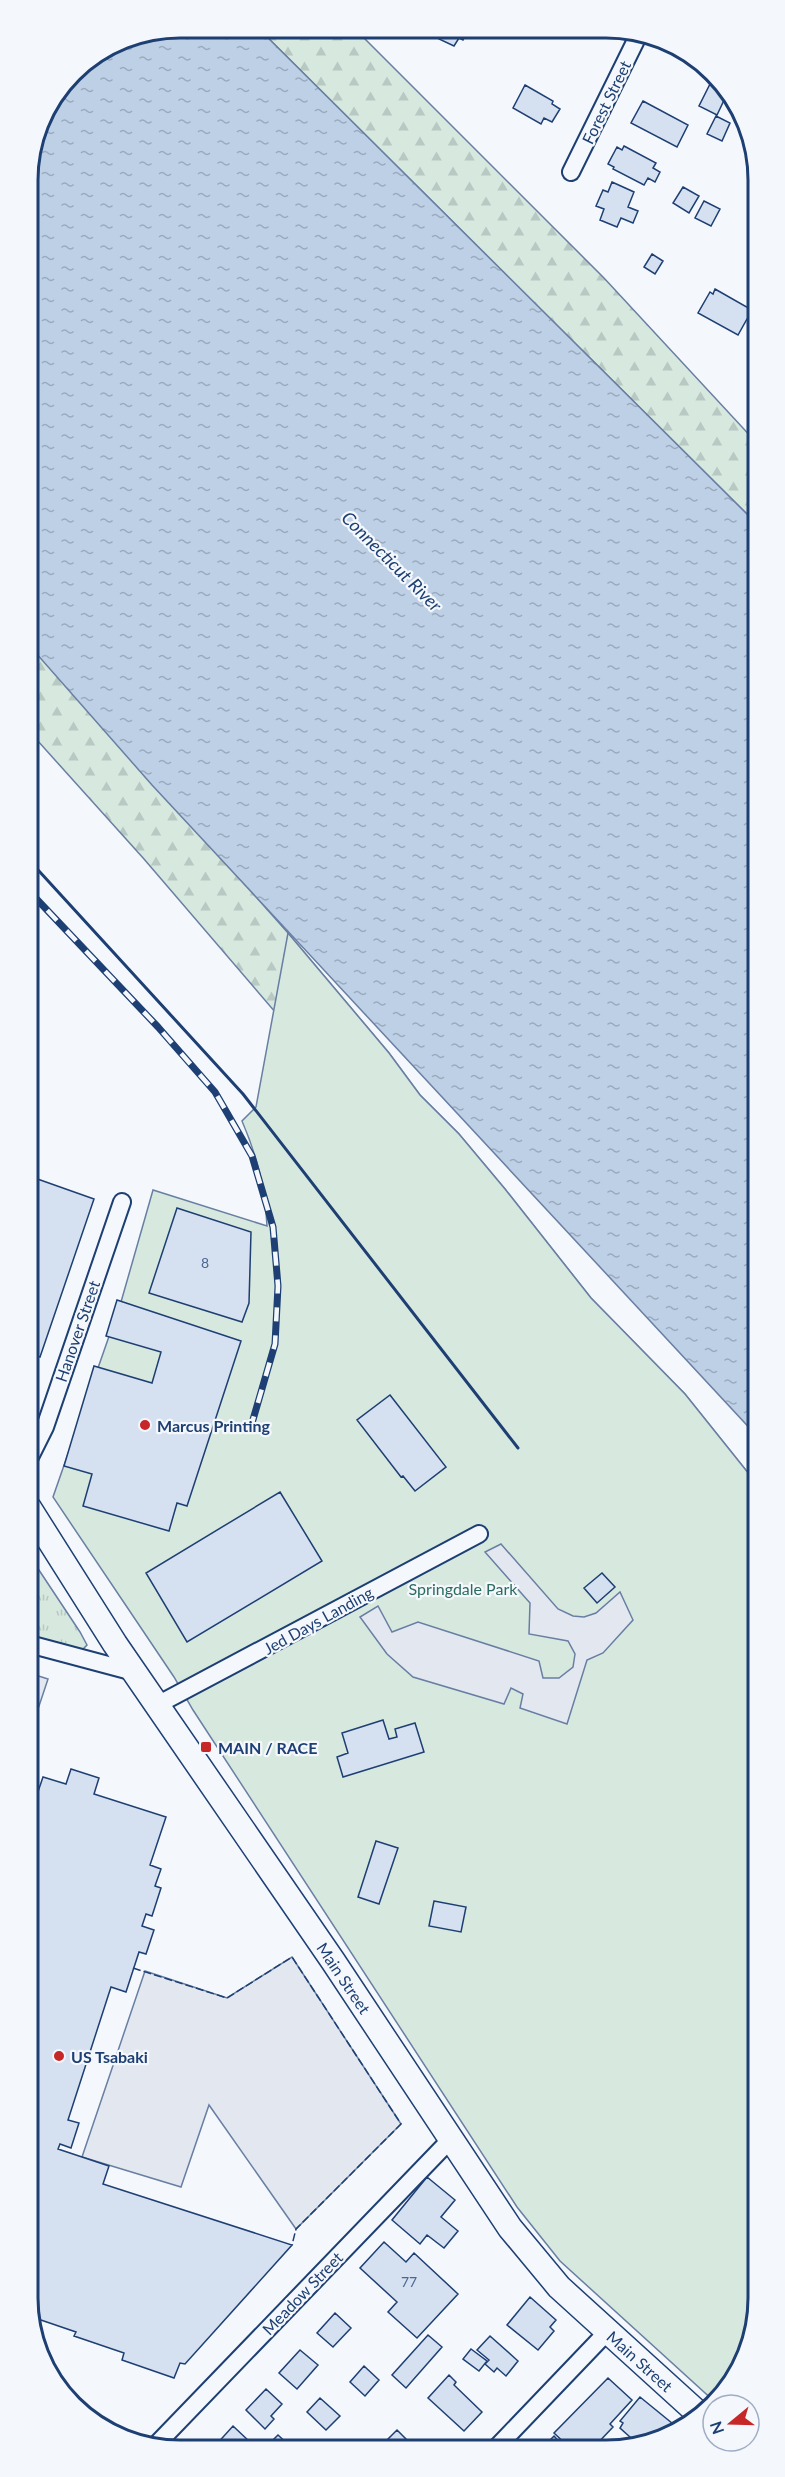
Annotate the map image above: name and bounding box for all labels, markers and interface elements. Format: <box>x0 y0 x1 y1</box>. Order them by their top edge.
street label: Forest Street <box>578 57 634 147</box>
water label: Connecticut River <box>337 506 447 616</box>
house number: 8 <box>201 1254 209 1271</box>
street label: Hanover Street <box>51 1278 103 1384</box>
place label: Marcus Printing <box>157 1416 270 1435</box>
marker: Marcus Printing <box>138 1418 152 1432</box>
park label: Springdale Park <box>409 1579 518 1598</box>
street label: Jed Days Landing <box>260 1582 376 1658</box>
place label: MAIN / RACE <box>218 1738 317 1757</box>
marker: MAIN / RACE <box>199 1740 213 1754</box>
street label: Main Street <box>313 1939 375 2017</box>
place label: US Tsabaki <box>71 2047 148 2066</box>
marker: US Tsabaki <box>52 2049 66 2063</box>
street label: Meadow Street <box>258 2248 346 2338</box>
house number: 77 <box>401 2273 417 2290</box>
street label: Main Street <box>603 2327 677 2396</box>
north arrow <box>701 2393 761 2453</box>
text: N <box>705 2419 727 2437</box>

